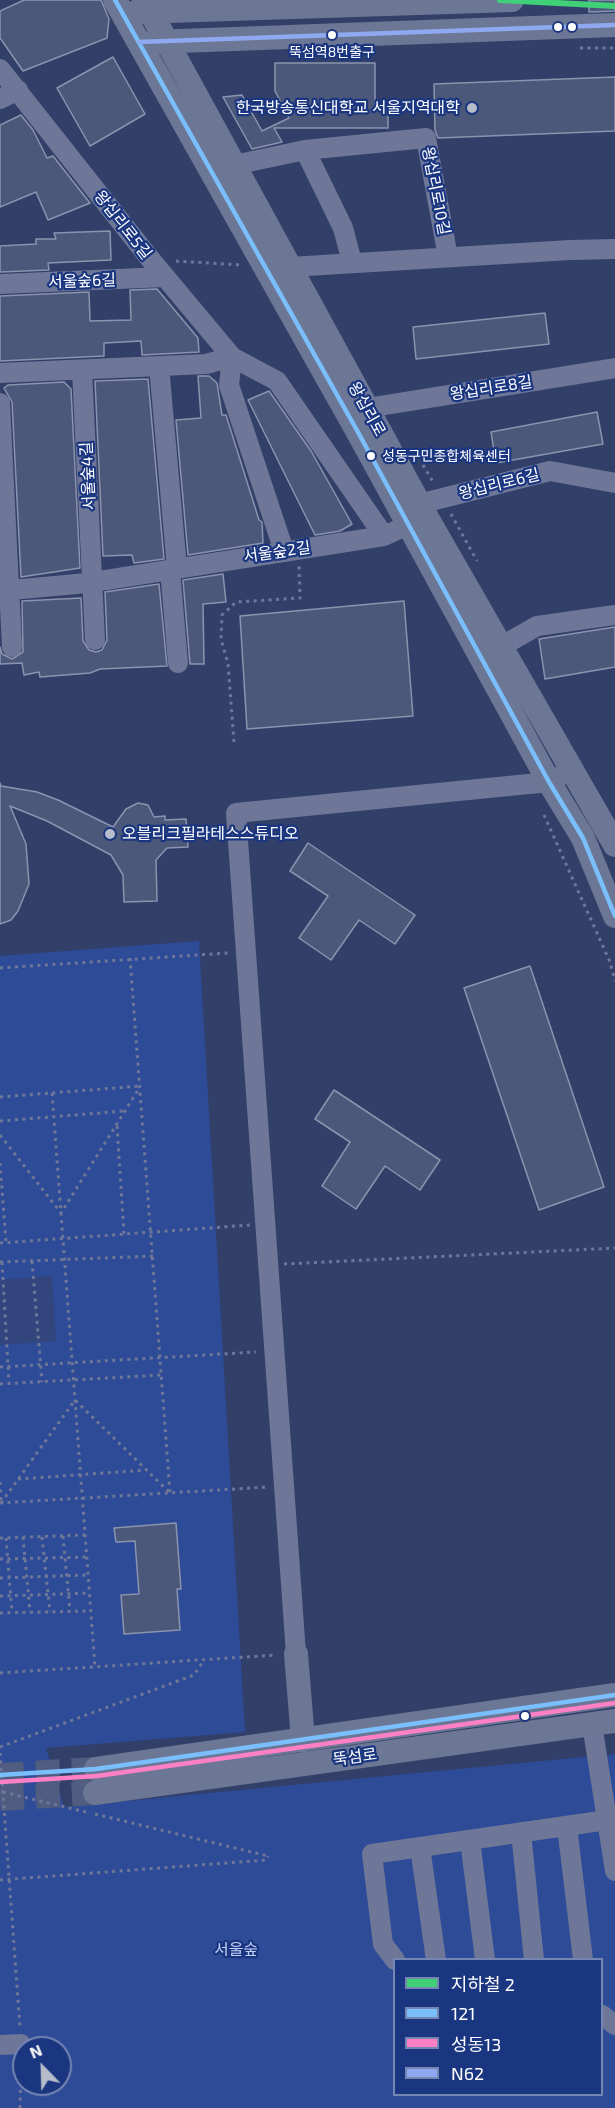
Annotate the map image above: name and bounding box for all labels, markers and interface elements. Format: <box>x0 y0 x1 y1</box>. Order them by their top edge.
unlabelled marker <box>552 21 564 33</box>
unlabelled marker <box>566 21 578 33</box>
marker: 뚝섬역8번출구 <box>326 29 338 41</box>
place label: 뚝섬역8번출구 <box>289 44 375 60</box>
place label: 한국방송통신대학교 서울지역대학 <box>236 98 460 118</box>
marker: 한국방송통신대학교 서울지역대학 <box>465 101 479 115</box>
street label: 왕십리로10길 <box>418 145 454 237</box>
street label: 왕십리로5길 <box>90 187 156 263</box>
street label: 서울숲6길 <box>48 270 116 292</box>
street label: 왕십리로8길 <box>448 372 534 404</box>
street label: 왕십리로 <box>344 379 390 439</box>
street label: 서울숲4길 <box>77 441 99 511</box>
place label: 성동구민종합체육센터 <box>382 448 511 464</box>
marker: 성동구민종합체육센터 <box>365 450 377 462</box>
street label: 왕십리로6길 <box>457 465 541 503</box>
street label: 서울숲2길 <box>242 538 312 566</box>
place label: 오블리크필라테스스튜디오 <box>122 824 299 844</box>
marker: 오블리크필라테스스튜디오 <box>103 827 117 841</box>
unlabelled marker <box>519 1710 531 1722</box>
street label: 뚝섬로 <box>332 1744 378 1770</box>
park label: 서울숲 <box>214 1940 258 1960</box>
legend <box>393 1958 603 2096</box>
text: 지하철 2 <box>451 1973 515 1995</box>
text: 121 <box>451 2002 475 2024</box>
text: 성동13 <box>451 2033 501 2055</box>
north arrow <box>12 2036 72 2096</box>
text: N <box>27 2040 45 2062</box>
text: N62 <box>451 2062 484 2084</box>

